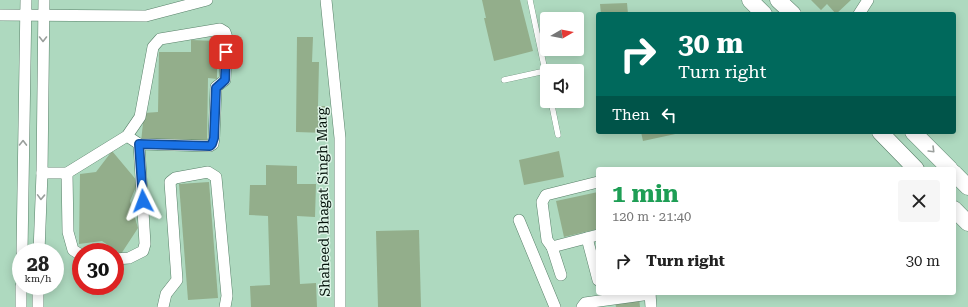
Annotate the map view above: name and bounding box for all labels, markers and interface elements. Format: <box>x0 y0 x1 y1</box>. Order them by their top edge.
north arrow <box>540 12 584 56</box>
map controls <box>540 12 584 108</box>
text: 30 m <box>678 27 743 60</box>
icon: right <box>612 28 664 80</box>
pin <box>209 35 243 69</box>
one-way arrow <box>39 36 47 42</box>
icon: arrive <box>215 41 237 63</box>
text: Turn right <box>678 61 766 82</box>
button: sound <box>540 64 584 108</box>
icon: left <box>658 104 680 126</box>
text: Then <box>612 106 650 124</box>
street label: Shaheed Bhagat Singh Marg <box>313 107 333 297</box>
one-way arrow <box>19 140 28 146</box>
one-way arrow <box>927 146 935 153</box>
position arrow <box>122 180 164 222</box>
text: 1 min <box>612 180 679 208</box>
button: close <box>898 180 940 222</box>
one-way arrow <box>37 194 45 200</box>
text: 120 m · 21:40 <box>612 209 691 224</box>
speed limit sign: 30 <box>72 243 124 295</box>
icon: right <box>612 250 634 272</box>
text: 28 <box>27 252 49 276</box>
text: Turn right <box>646 252 725 270</box>
text: 30 m <box>906 252 940 270</box>
text: km/h <box>25 273 51 284</box>

